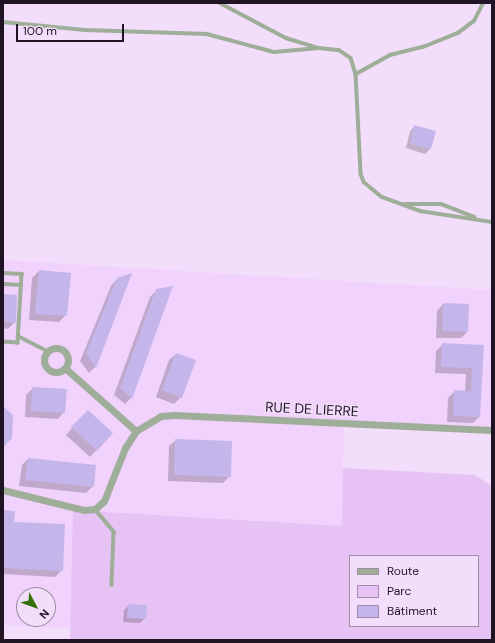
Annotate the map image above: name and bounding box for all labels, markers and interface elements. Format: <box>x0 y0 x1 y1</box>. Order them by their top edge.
scale bar <box>18 16 126 42</box>
text: 100 m <box>23 23 57 39</box>
street label: RUE DE LIERRE <box>265 398 359 420</box>
legend <box>349 555 479 627</box>
text: Route <box>387 563 419 579</box>
text: Parc <box>387 583 411 599</box>
north arrow <box>16 587 56 627</box>
text: Bâtiment <box>387 603 437 619</box>
text: N <box>36 607 52 622</box>

